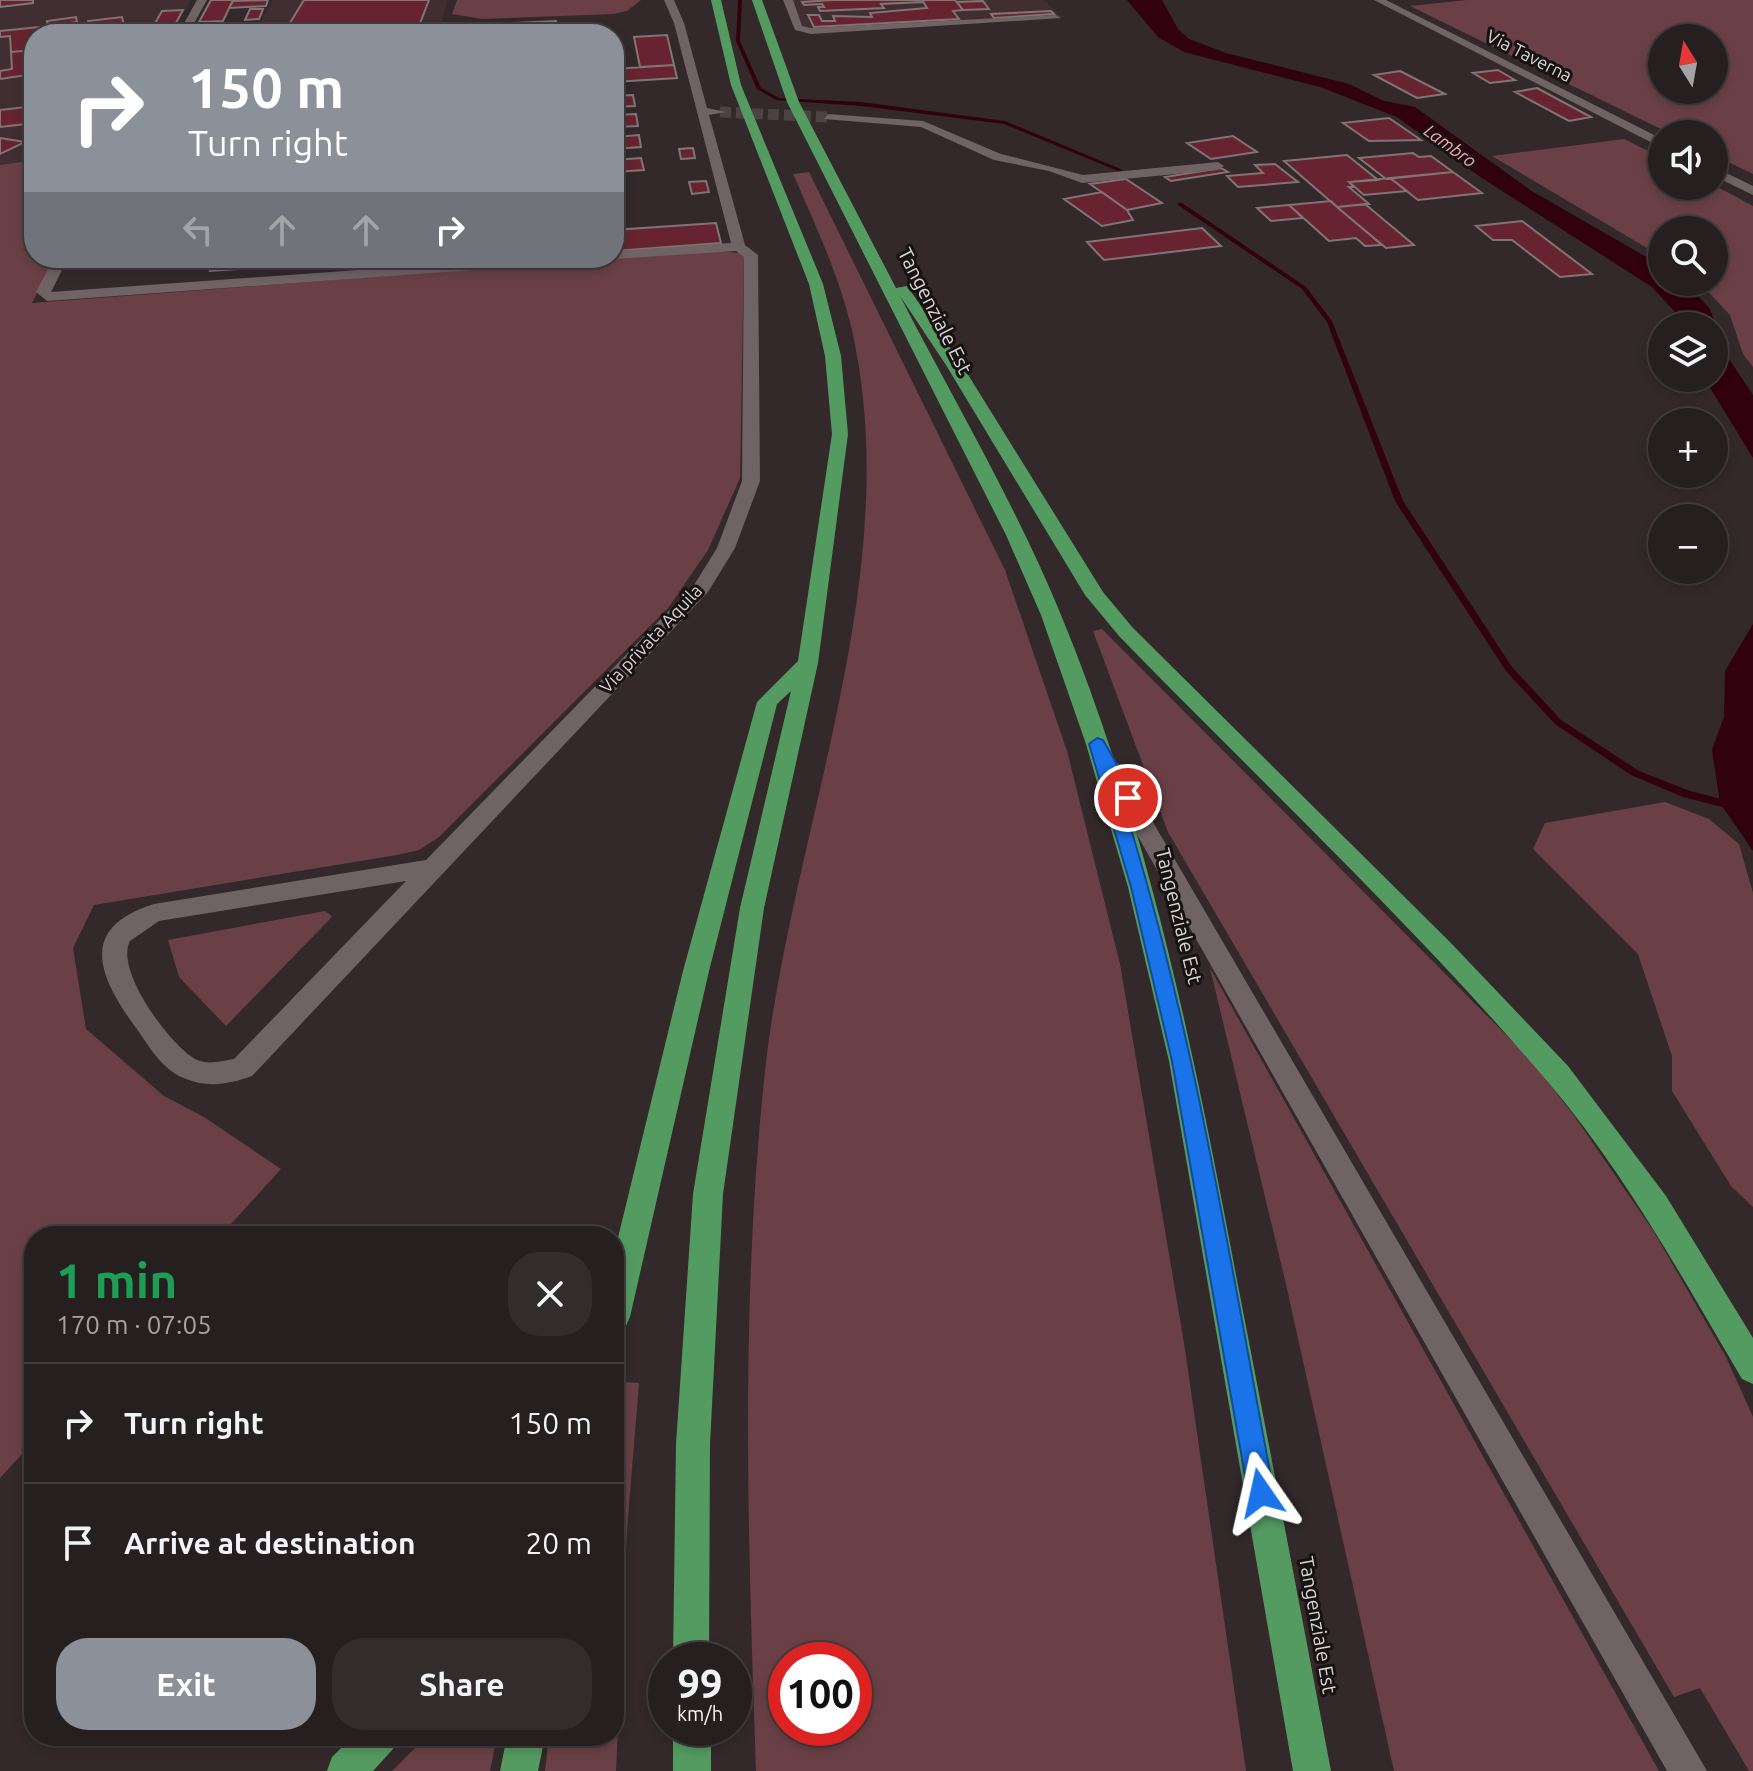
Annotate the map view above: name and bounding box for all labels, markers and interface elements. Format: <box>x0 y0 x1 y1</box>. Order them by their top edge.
north arrow <box>1648 24 1728 104</box>
map controls <box>1648 24 1728 584</box>
street label: Via Taverna <box>1483 25 1576 85</box>
icon: right <box>56 56 160 160</box>
text: 150 m <box>188 56 344 119</box>
water label: Lambro <box>1421 120 1481 171</box>
button: sound <box>1648 120 1728 200</box>
text: Turn right <box>188 122 348 163</box>
icon: left <box>176 208 220 252</box>
icon: ahead <box>260 208 304 252</box>
icon: ahead <box>344 208 388 252</box>
icon: right <box>428 208 472 252</box>
button: search <box>1648 216 1728 296</box>
street label: Tangenziale Est <box>894 244 977 378</box>
button: layers <box>1648 312 1728 392</box>
button: + <box>1648 408 1728 488</box>
button: − <box>1648 504 1728 584</box>
street label: Via privata Aquila <box>595 580 706 697</box>
pin <box>1094 764 1162 832</box>
icon: arrive <box>1106 776 1150 820</box>
street label: Tangenziale Est <box>1152 846 1207 986</box>
button: close <box>508 1252 592 1336</box>
text: 1 min <box>56 1253 177 1307</box>
text: 170 m · 07:05 <box>56 1310 212 1339</box>
icon: right <box>56 1401 100 1445</box>
text: Turn right <box>124 1406 264 1440</box>
text: 150 m <box>508 1406 592 1440</box>
position arrow <box>1219 1451 1303 1535</box>
icon: arrive <box>56 1521 100 1565</box>
text: Arrive at destination <box>124 1526 416 1560</box>
text: 20 m <box>525 1526 592 1560</box>
street label: Tangenziale Est <box>1295 1554 1342 1695</box>
button: Exit <box>56 1638 316 1730</box>
button: Share <box>332 1638 592 1730</box>
speed limit sign: 100 <box>768 1642 872 1746</box>
text: 99 <box>677 1661 723 1706</box>
text: km/h <box>677 1702 723 1725</box>

